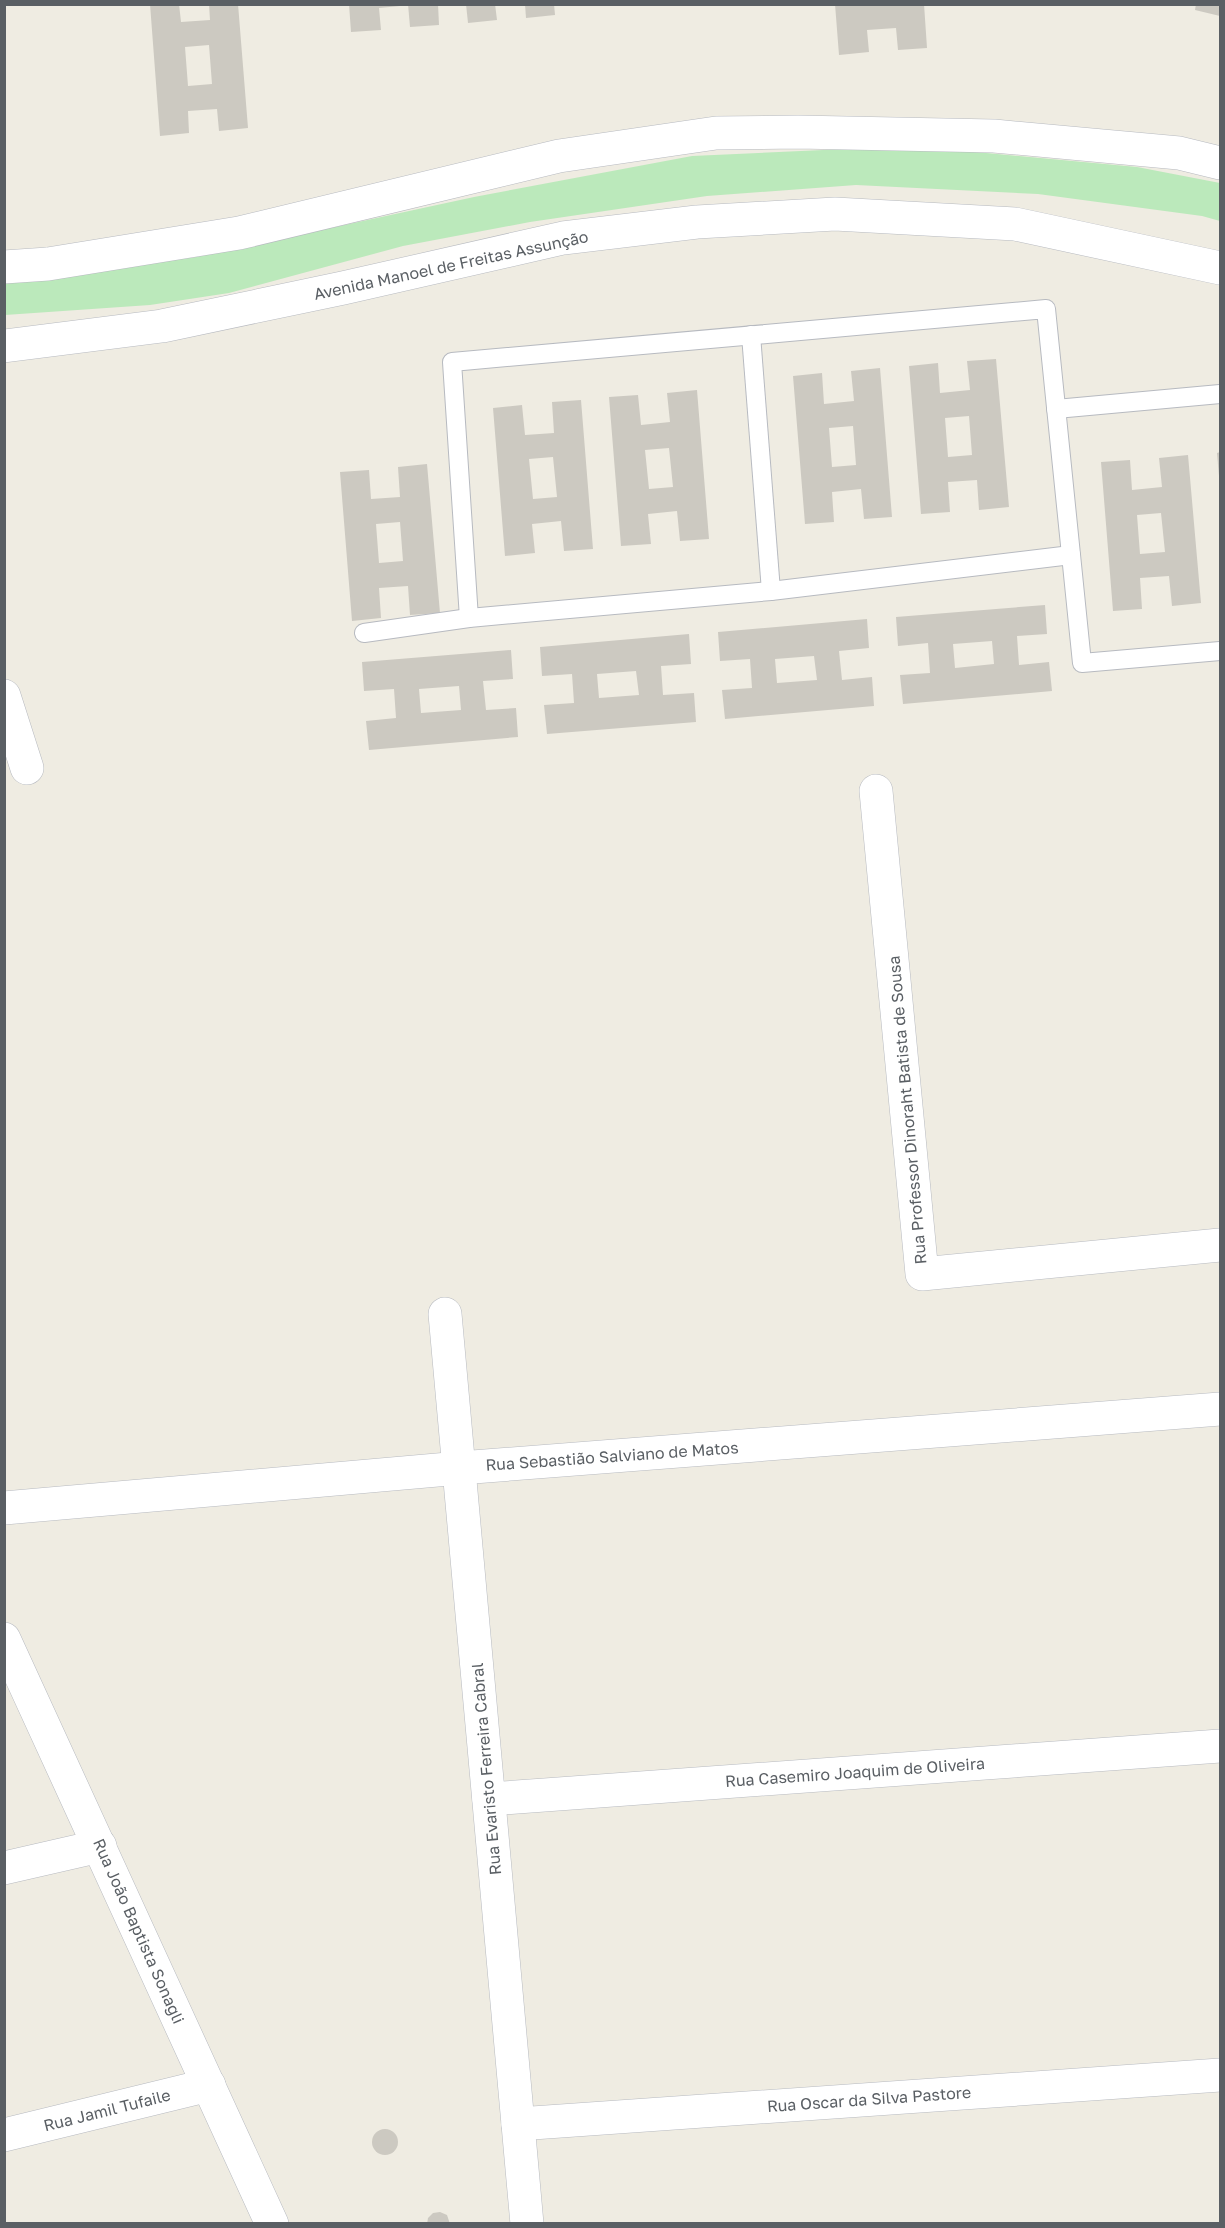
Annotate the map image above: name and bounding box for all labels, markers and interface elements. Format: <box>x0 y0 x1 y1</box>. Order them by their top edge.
street label: Avenida Manoel de Freitas Assunção <box>312 226 590 304</box>
street label: Rua Professor Dinoraht Batista de Sousa <box>884 955 930 1265</box>
street label: Rua Sebastião Salviano de Matos <box>485 1437 739 1475</box>
street label: Rua Evaristo Ferreira Cabral <box>467 1662 505 1876</box>
street label: Rua Casemiro Joaquim de Oliveira <box>724 1753 986 1791</box>
street label: Rua João Baptista Sonagli <box>89 1835 189 2027</box>
street label: Rua Oscar da Silva Pastore <box>766 2082 972 2116</box>
street label: Rua Jamil Tufaile <box>41 2085 173 2135</box>

